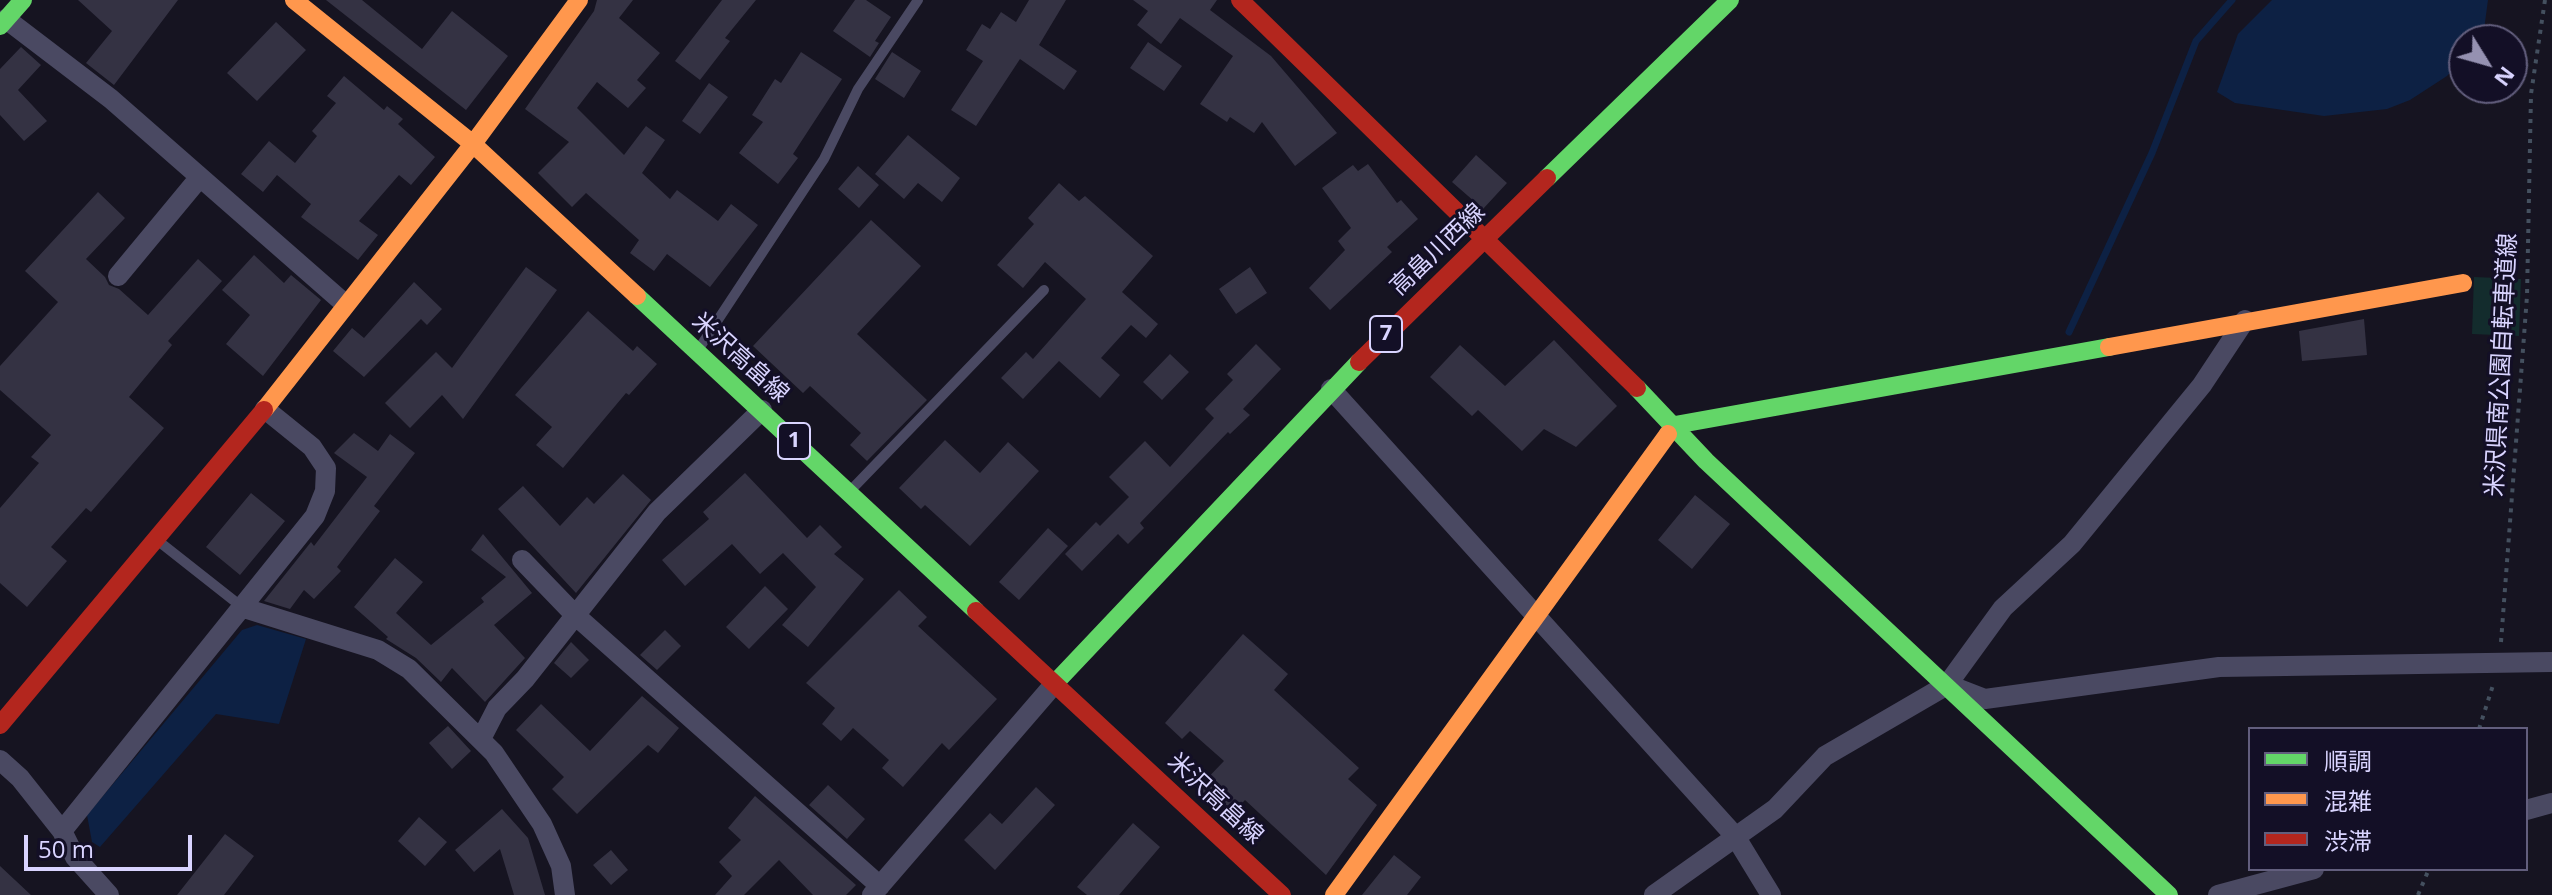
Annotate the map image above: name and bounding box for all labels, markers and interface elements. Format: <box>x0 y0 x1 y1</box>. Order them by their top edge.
north arrow <box>2448 24 2528 104</box>
text: N <box>2488 61 2523 93</box>
street label: 高畠川西線 <box>1385 198 1491 302</box>
street label: 米沢県南公園自転車道線 <box>2481 232 2523 498</box>
street label: 米沢高畠線 <box>686 307 794 409</box>
road number: 7 <box>1370 316 1402 352</box>
road number: 1 <box>778 423 810 459</box>
legend <box>2248 727 2528 871</box>
text: 順調 <box>2324 744 2372 777</box>
street label: 米沢高畠線 <box>1161 748 1269 850</box>
text: 混雑 <box>2324 784 2372 817</box>
scale bar <box>28 819 196 869</box>
text: 渋滞 <box>2324 824 2372 857</box>
text: 50 m <box>38 832 94 865</box>

